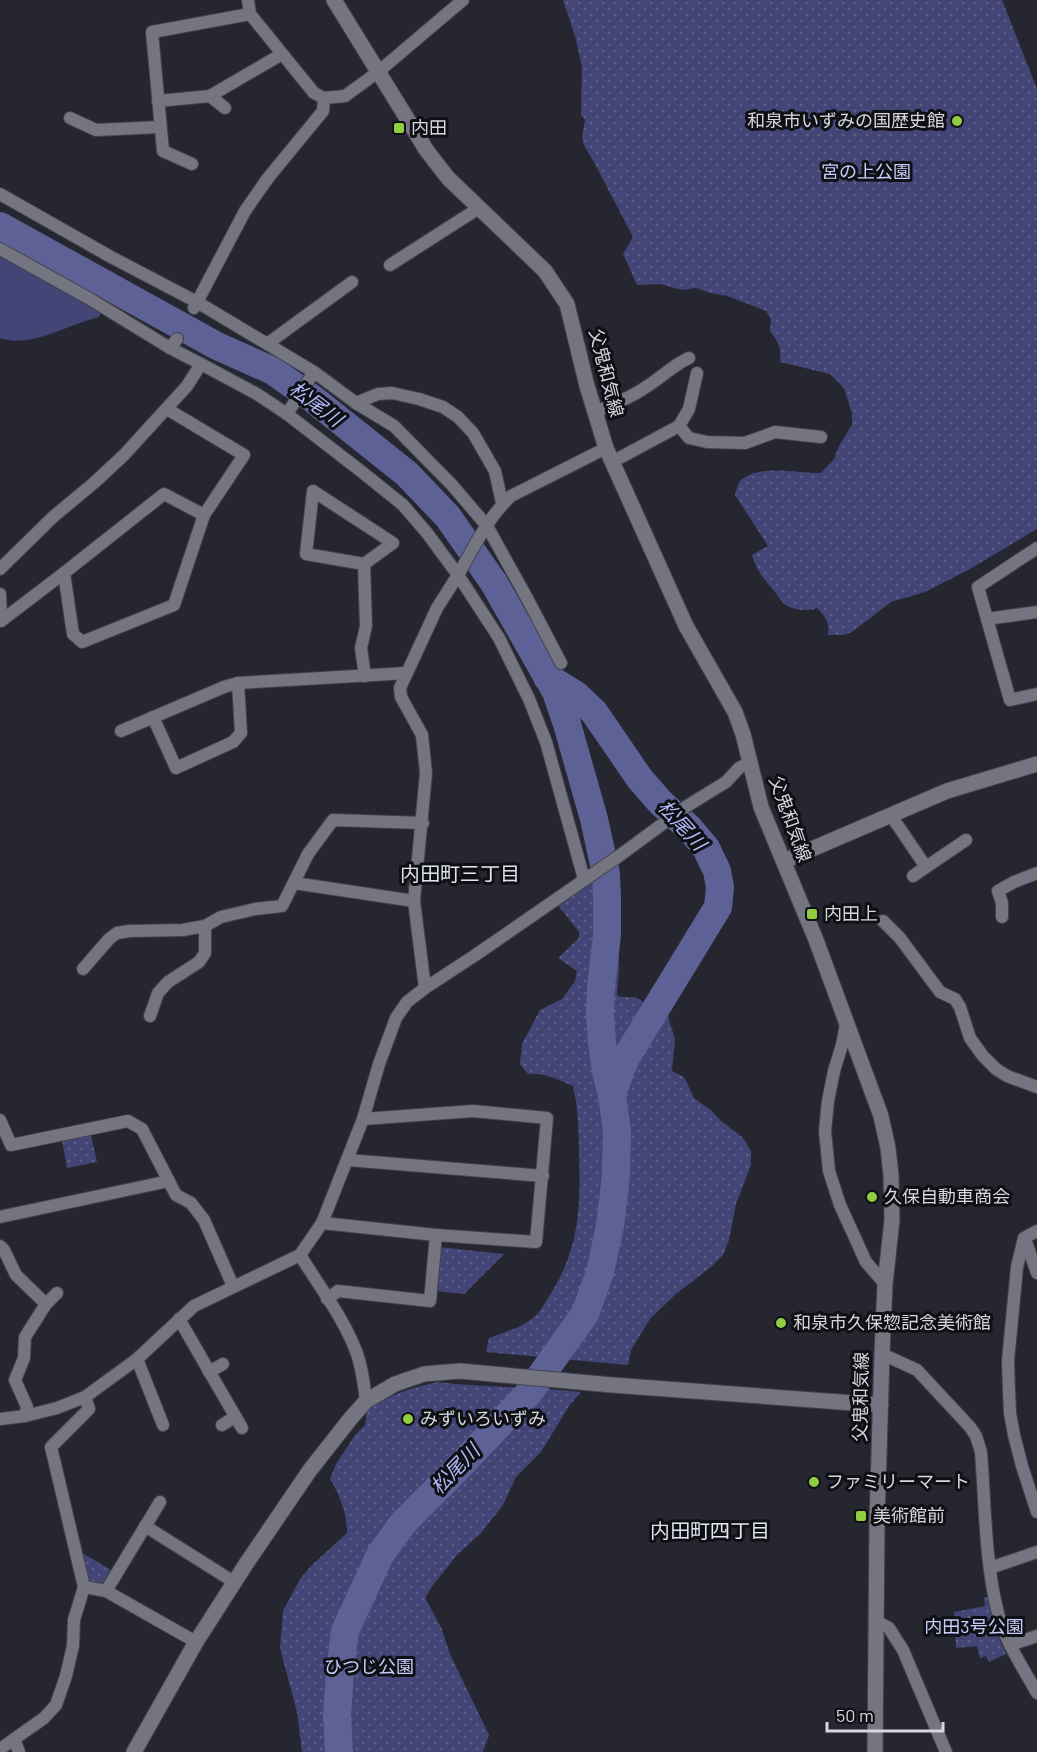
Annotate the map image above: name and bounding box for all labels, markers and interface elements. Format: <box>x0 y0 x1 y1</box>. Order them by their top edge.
place label: 和泉市いずみの国歴史館 <box>747 109 945 131</box>
marker: 和泉市いずみの国歴史館 <box>950 114 964 128</box>
place label: 内田 <box>411 116 447 138</box>
marker: 内田 <box>392 121 406 135</box>
park label: 宮の上公園 <box>821 160 911 182</box>
street label: 父鬼和気線 <box>585 326 629 419</box>
water label: 松尾川 <box>285 376 349 432</box>
street label: 父鬼和気線 <box>765 773 817 865</box>
water label: 松尾川 <box>654 794 713 856</box>
district label: 内田町三丁目 <box>400 861 520 885</box>
place label: 内田上 <box>824 902 878 924</box>
marker: 内田上 <box>805 907 819 921</box>
place label: 久保自動車商会 <box>884 1185 1010 1207</box>
marker: 久保自動車商会 <box>865 1190 879 1204</box>
place label: 和泉市久保惣記念美術館 <box>793 1311 991 1333</box>
marker: 和泉市久保惣記念美術館 <box>774 1316 788 1330</box>
street label: 父鬼和気線 <box>848 1352 872 1442</box>
place label: みずいろいずみ <box>420 1407 546 1429</box>
marker: みずいろいずみ <box>401 1412 415 1426</box>
water label: 松尾川 <box>425 1437 485 1498</box>
place label: ファミリーマート <box>826 1470 970 1492</box>
marker: ファミリーマート <box>807 1475 821 1489</box>
place label: 美術館前 <box>873 1504 945 1526</box>
marker: 美術館前 <box>854 1509 868 1523</box>
district label: 内田町四丁目 <box>650 1518 770 1542</box>
park label: 内田3号公園 <box>924 1615 1024 1637</box>
park label: ひつじ公園 <box>324 1655 414 1677</box>
scale bar <box>827 1695 942 1733</box>
text: 50 m <box>836 1704 874 1726</box>

